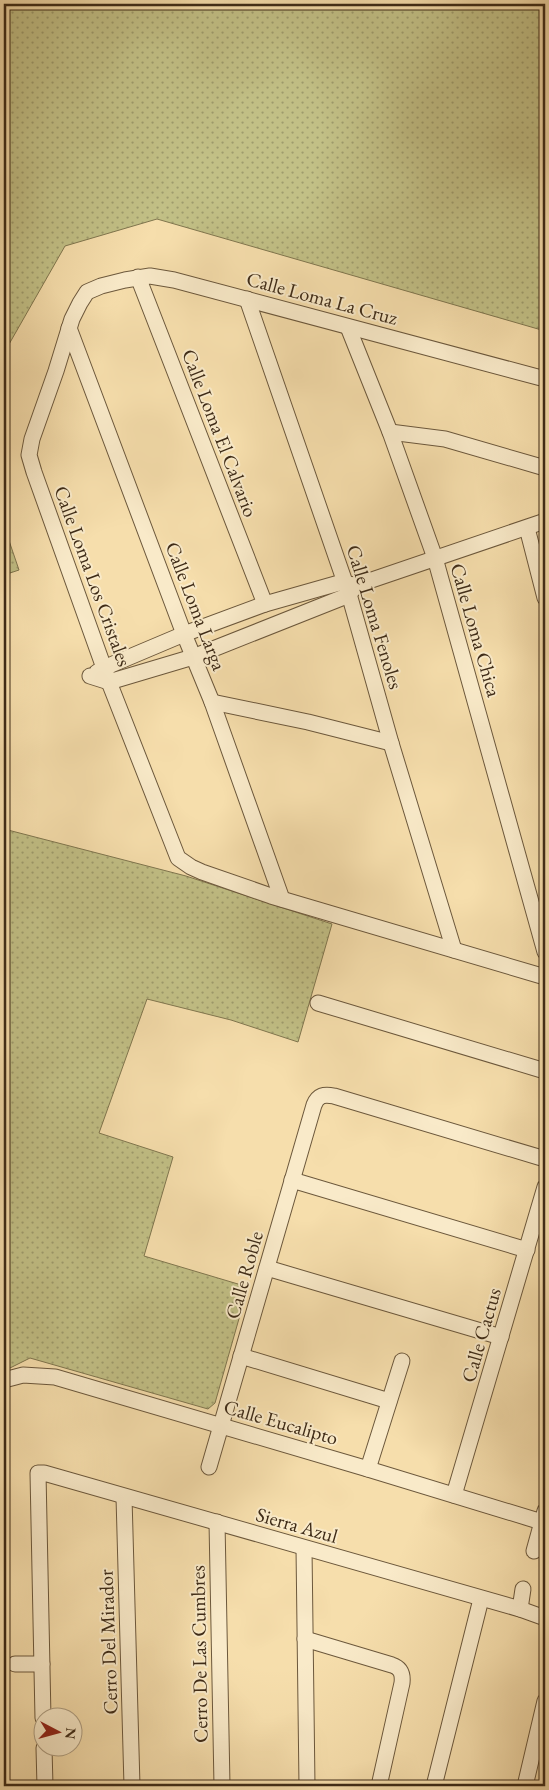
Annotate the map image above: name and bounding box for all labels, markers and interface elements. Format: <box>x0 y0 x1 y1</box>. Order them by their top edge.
street label: Calle Loma La Cruz <box>244 265 401 331</box>
street label: Calle Loma El Calvario <box>176 345 264 521</box>
street label: Calle Loma Los Cristales <box>48 482 138 670</box>
street label: Calle Loma Larga <box>160 538 232 674</box>
street label: Calle Loma Fenoles <box>341 542 409 692</box>
street label: Calle Loma Chica <box>444 560 508 700</box>
street label: Calle Roble <box>219 1228 269 1322</box>
street label: Calle Cactus <box>455 1285 507 1385</box>
street label: Calle Eucalipto <box>221 1393 341 1451</box>
street label: Sierra Azul <box>253 1501 341 1549</box>
street label: Cerro De Las Cumbres <box>184 1565 214 1743</box>
street label: Cerro Del Mirador <box>92 1569 124 1715</box>
north arrow <box>32 1708 82 1758</box>
text: N <box>61 1727 80 1741</box>

